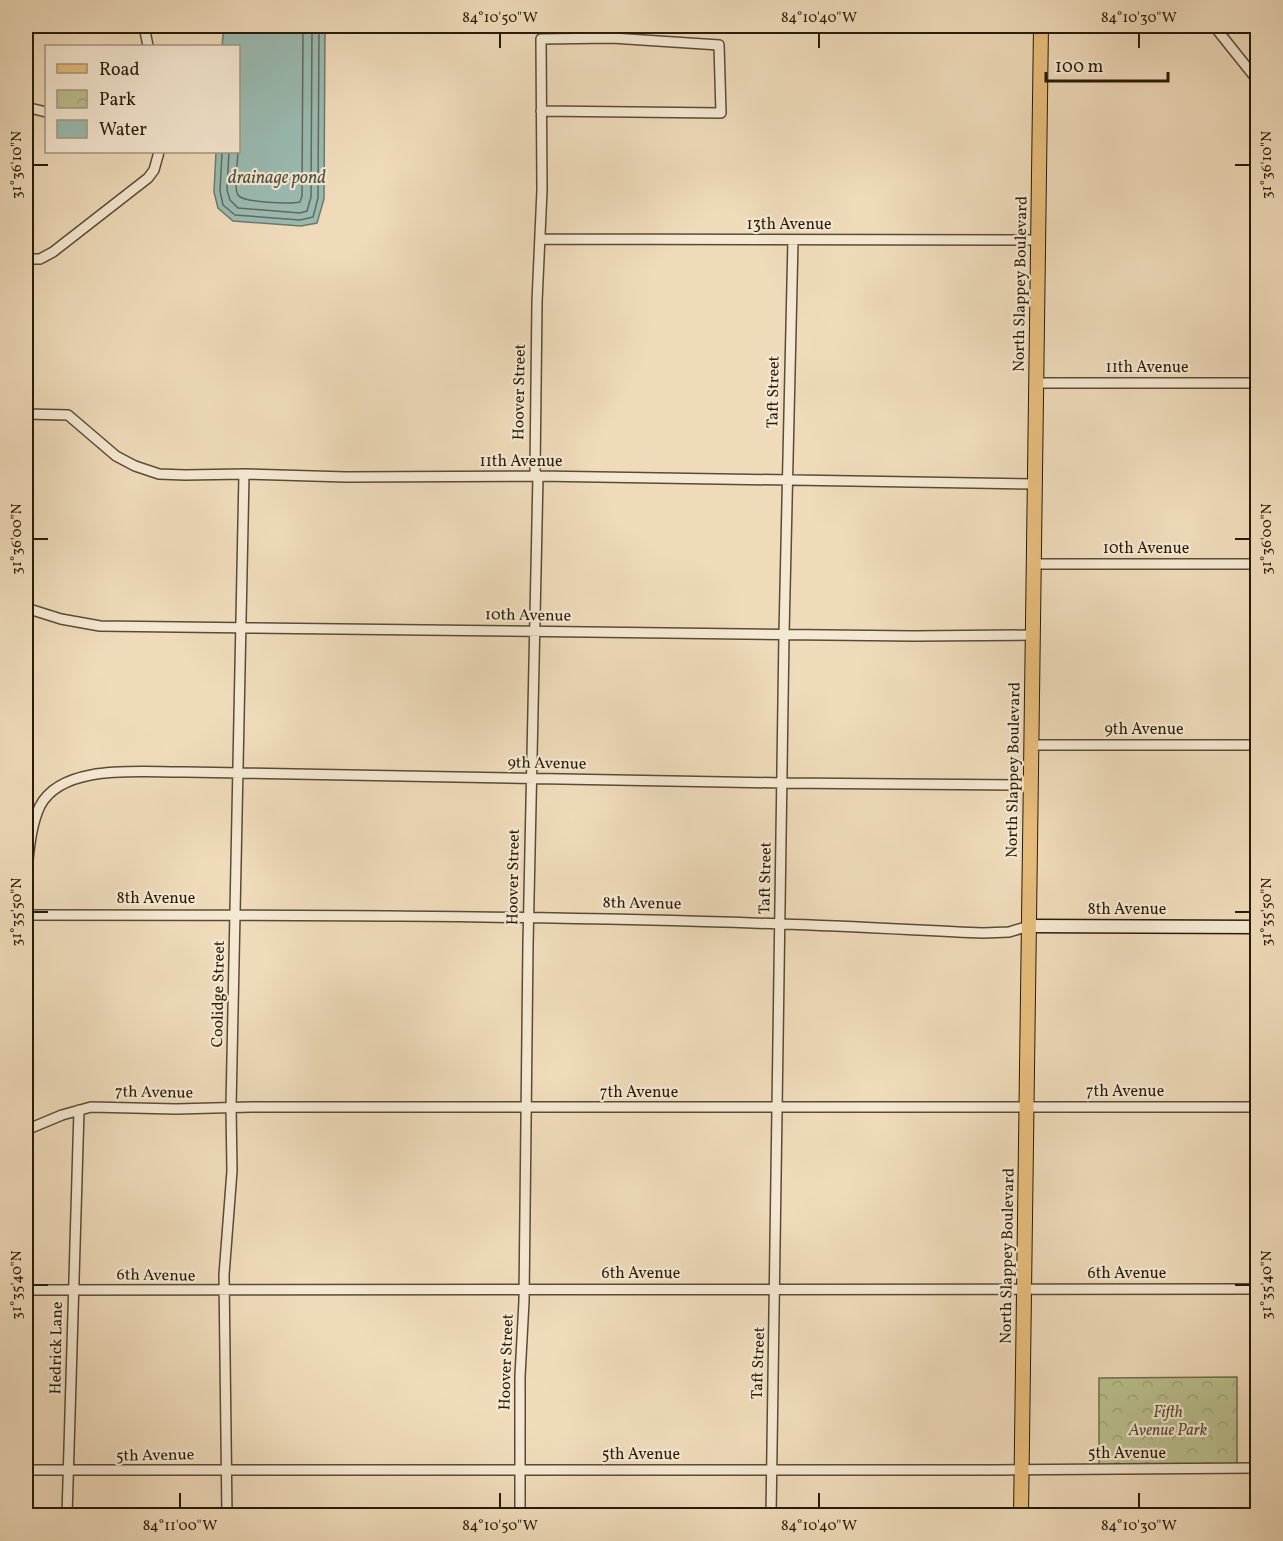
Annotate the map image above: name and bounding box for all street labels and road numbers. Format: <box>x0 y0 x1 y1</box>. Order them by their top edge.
street label: North Slappey Boulevard <box>1008 196 1034 372</box>
street label: 13th Avenue <box>746 214 832 236</box>
street label: Hoover Street <box>508 343 532 440</box>
street label: Taft Street <box>762 355 786 428</box>
street label: 11th Avenue <box>1105 357 1189 379</box>
street label: 11th Avenue <box>479 451 563 473</box>
street label: 10th Avenue <box>1103 538 1189 560</box>
street label: 10th Avenue <box>485 604 571 628</box>
street label: North Slappey Boulevard <box>1001 682 1027 858</box>
street label: 9th Avenue <box>1105 719 1184 741</box>
street label: 9th Avenue <box>507 752 587 776</box>
street label: Hoover Street <box>502 828 526 925</box>
street label: Taft Street <box>754 841 778 914</box>
street label: 8th Avenue <box>117 888 195 910</box>
street label: 8th Avenue <box>602 892 682 916</box>
street label: 8th Avenue <box>1088 899 1166 921</box>
street label: Coolidge Street <box>207 940 231 1048</box>
street label: 7th Avenue <box>115 1081 193 1105</box>
street label: 7th Avenue <box>1086 1081 1164 1103</box>
street label: 7th Avenue <box>600 1082 678 1104</box>
street label: North Slappey Boulevard <box>995 1168 1021 1344</box>
street label: 6th Avenue <box>602 1263 680 1285</box>
street label: 6th Avenue <box>1088 1263 1166 1285</box>
street label: 6th Avenue <box>116 1264 196 1288</box>
street label: Hedrick Lane <box>45 1301 69 1395</box>
street label: Hoover Street <box>494 1313 520 1411</box>
street label: Taft Street <box>747 1326 771 1400</box>
street label: 5th Avenue <box>1088 1443 1166 1465</box>
street label: 5th Avenue <box>116 1444 194 1468</box>
street label: 5th Avenue <box>602 1444 680 1466</box>

